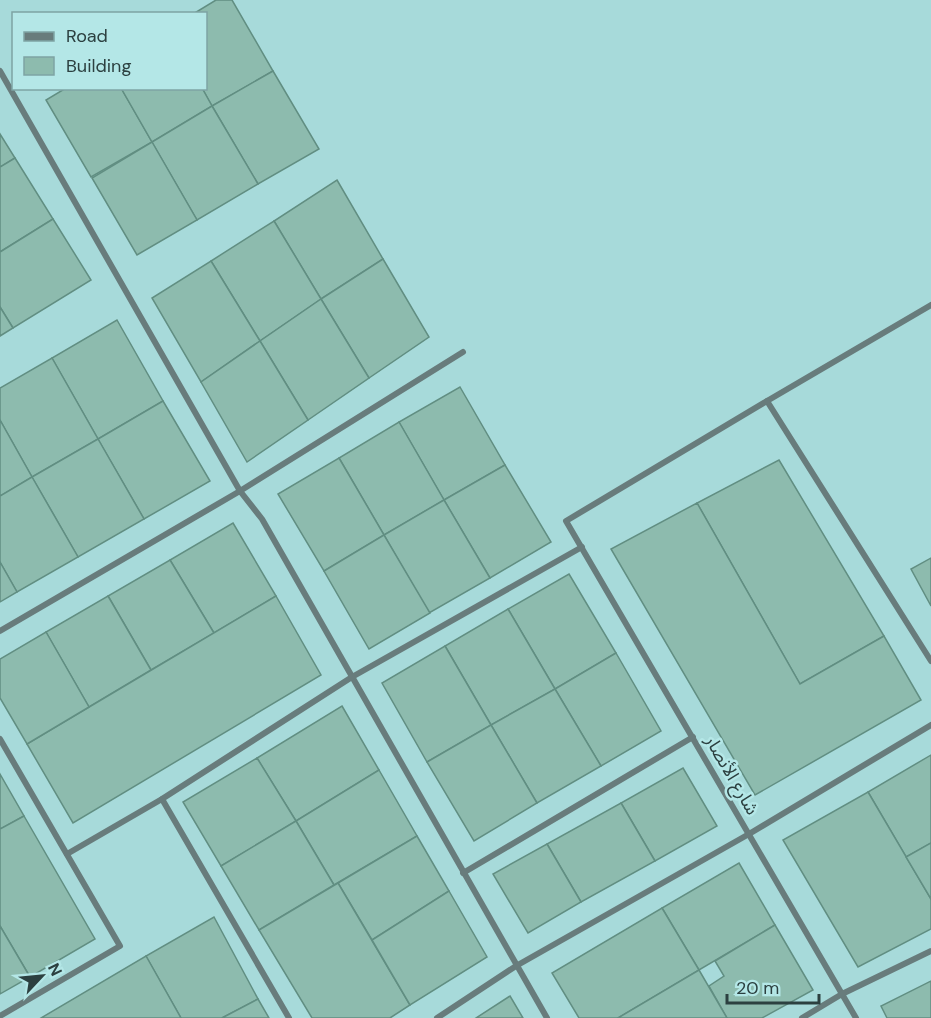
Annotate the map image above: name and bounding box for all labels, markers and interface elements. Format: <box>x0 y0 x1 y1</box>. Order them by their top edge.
legend <box>12 12 207 90</box>
text: Road <box>66 24 108 48</box>
text: Building <box>66 54 131 78</box>
street label: شارع الأنصار <box>697 730 764 820</box>
north arrow <box>12 946 72 1006</box>
text: N <box>43 960 67 979</box>
scale bar <box>727 967 818 1005</box>
text: 20 m <box>736 976 779 1000</box>

